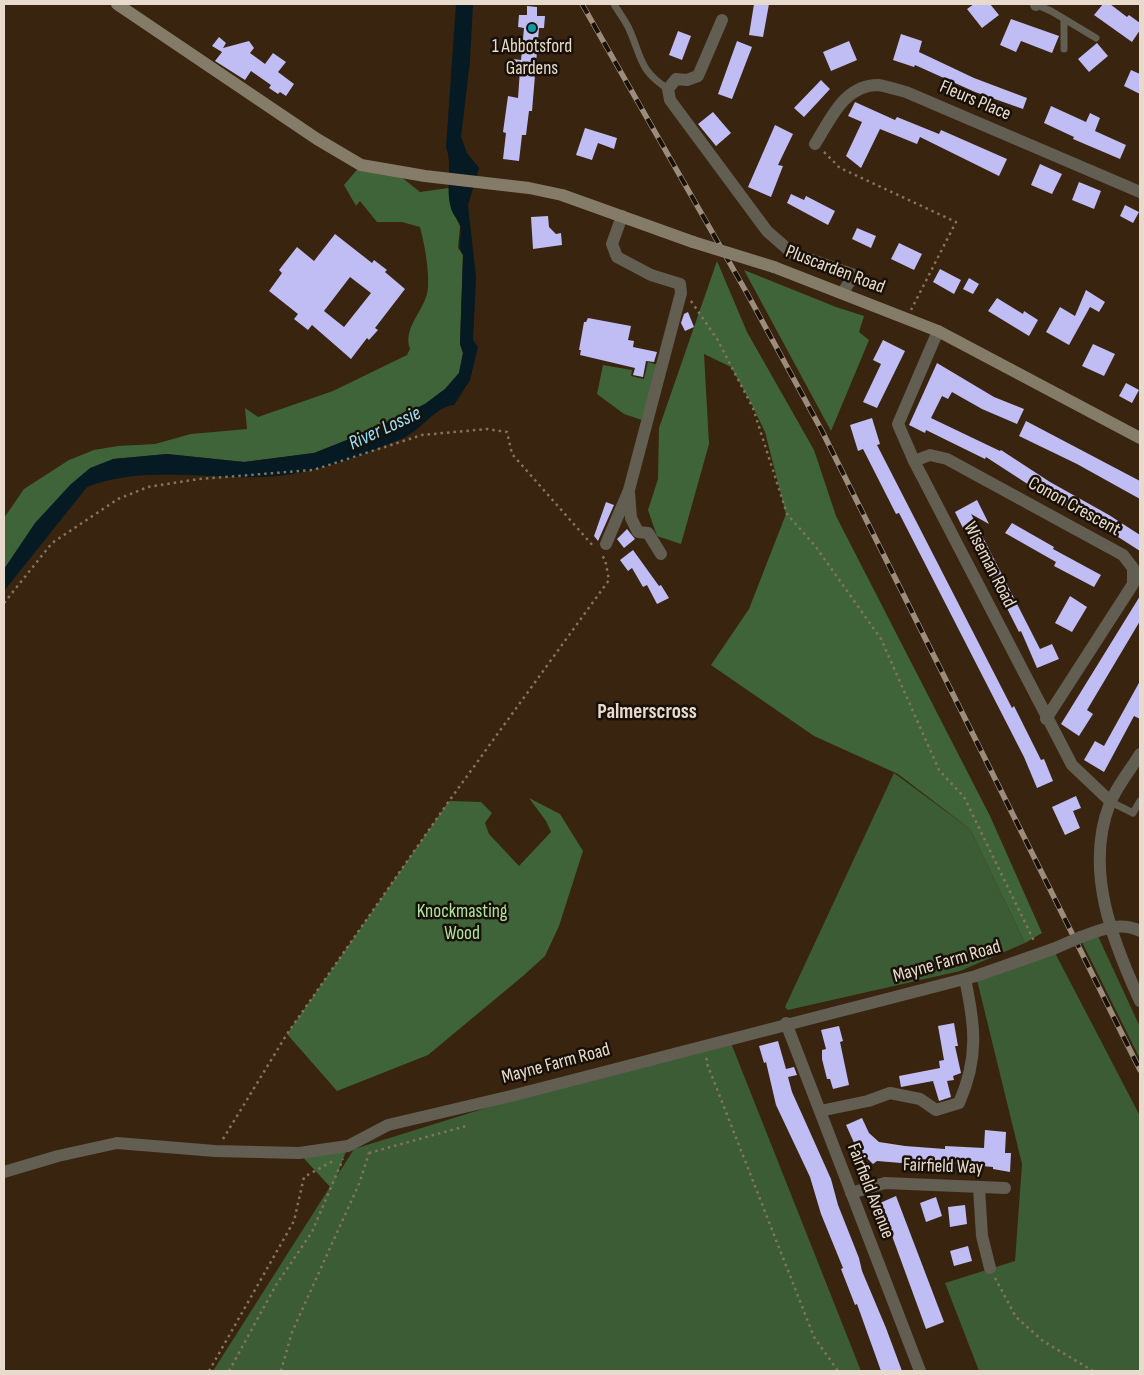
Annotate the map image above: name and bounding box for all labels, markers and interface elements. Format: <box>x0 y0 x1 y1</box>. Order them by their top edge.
marker: 1 Abbotsford Gardens <box>526 22 538 34</box>
place label: 1 Abbotsford Gardens <box>492 36 572 80</box>
street label: Fleurs Place <box>936 76 1014 126</box>
street label: Pluscarden Road <box>782 241 888 299</box>
water label: River Lossie <box>345 402 425 456</box>
street label: Conon Crescent <box>1024 472 1124 542</box>
street label: Wiseman Road <box>958 519 1020 611</box>
district label: Palmerscross <box>597 700 697 726</box>
park label: Knockmasting Wood <box>417 901 507 945</box>
street label: Mayne Farm Road <box>890 936 1004 988</box>
street label: Mayne Farm Road <box>499 1039 613 1089</box>
street label: Fairfield Avenue <box>841 1140 899 1242</box>
street label: Fairfield Way <box>903 1154 983 1180</box>

